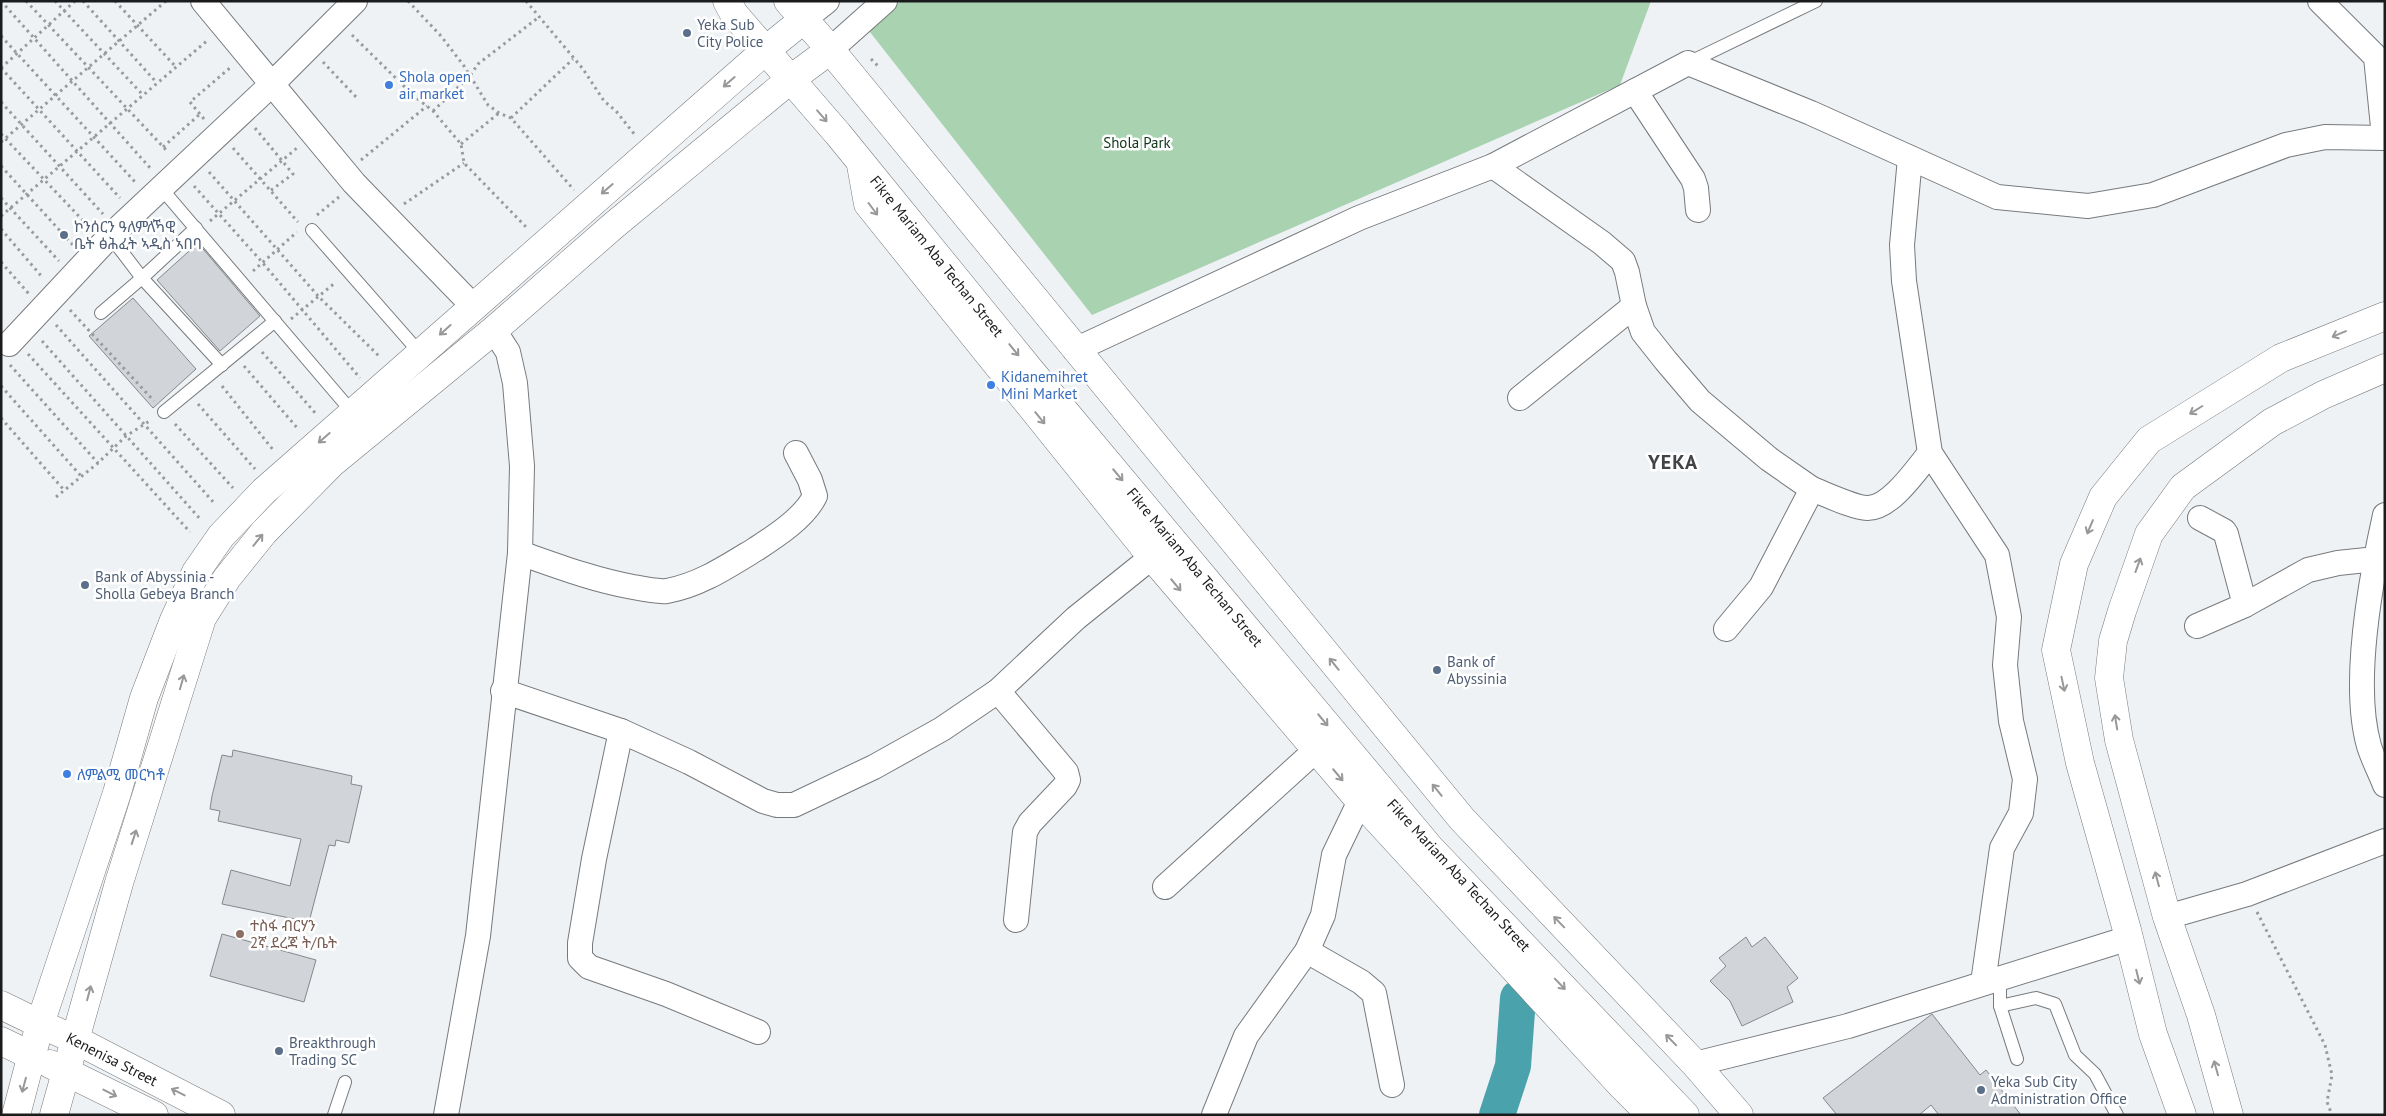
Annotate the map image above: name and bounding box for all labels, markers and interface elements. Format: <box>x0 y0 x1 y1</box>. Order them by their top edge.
place label: Yeka Sub City Police <box>697 15 763 51</box>
marker: Yeka Sub City Police <box>681 27 693 39</box>
place label: Shola open air market <box>399 67 471 103</box>
one-way arrow <box>723 76 736 87</box>
marker: Shola open air market <box>383 79 395 91</box>
one-way arrow <box>817 109 828 122</box>
park label: Shola Park <box>1103 133 1172 152</box>
street label: Fikre Mariam Aba Techan Street <box>866 172 1008 340</box>
one-way arrow <box>601 183 614 194</box>
one-way arrow <box>868 202 878 216</box>
place label: ኮንሰርን ዓለምለኻዊ ቤት ፅሕፈት ኣዲስ ኣበባ <box>74 217 202 253</box>
marker: ኮንሰርን ዓለምለኻዊ ቤት ፅሕፈት ኣዲስ ኣበባ <box>58 229 70 241</box>
one-way arrow <box>439 325 452 336</box>
one-way arrow <box>2332 329 2347 339</box>
one-way arrow <box>1008 343 1019 356</box>
place label: Kidanemihret Mini Market <box>1001 367 1088 403</box>
marker: Kidanemihret Mini Market <box>985 379 997 391</box>
one-way arrow <box>2190 405 2204 415</box>
one-way arrow <box>1035 411 1046 424</box>
one-way arrow <box>318 433 331 444</box>
district label: YEKA <box>1647 449 1698 475</box>
one-way arrow <box>1112 468 1123 481</box>
street label: Fikre Mariam Aba Techan Street <box>1123 484 1267 650</box>
one-way arrow <box>2084 519 2094 534</box>
one-way arrow <box>252 534 263 547</box>
one-way arrow <box>2134 558 2143 573</box>
place label: Bank of Abyssinia - Sholla Gebeya Branch <box>95 567 235 603</box>
marker: Bank of Abyssinia - Sholla Gebeya Branch <box>79 579 91 591</box>
one-way arrow <box>1170 579 1181 592</box>
place label: Bank of Abyssinia <box>1447 652 1507 688</box>
one-way arrow <box>1329 658 1340 671</box>
marker: Bank of Abyssinia <box>1431 664 1443 676</box>
one-way arrow <box>178 674 188 690</box>
one-way arrow <box>2059 675 2068 691</box>
one-way arrow <box>1317 714 1329 727</box>
one-way arrow <box>2110 715 2120 731</box>
place label: ለምልሚ መርካቶ <box>77 765 165 784</box>
marker: ለምልሚ መርካቶ <box>61 768 73 780</box>
one-way arrow <box>1332 769 1344 782</box>
one-way arrow <box>1432 783 1443 796</box>
street label: Fikre Mariam Aba Techan Street <box>1383 795 1535 955</box>
one-way arrow <box>130 829 139 845</box>
one-way arrow <box>2152 872 2161 888</box>
place label: ተስፋ ብርሃን 2ኛ ደረጃ ት/ቤት <box>250 916 337 952</box>
one-way arrow <box>1553 916 1565 928</box>
marker: ተስፋ ብርሃን 2ኛ ደረጃ ት/ቤት <box>234 928 246 940</box>
one-way arrow <box>2134 969 2143 985</box>
one-way arrow <box>1554 978 1566 990</box>
one-way arrow <box>85 985 94 1001</box>
street label: Kenenisa Street <box>63 1028 161 1090</box>
place label: Breakthrough Trading SC <box>289 1033 376 1069</box>
one-way arrow <box>1665 1033 1677 1046</box>
marker: Breakthrough Trading SC <box>273 1045 285 1057</box>
one-way arrow <box>2211 1060 2220 1076</box>
place label: Yeka Sub City Administration Office <box>1991 1072 2127 1108</box>
one-way arrow <box>19 1077 28 1093</box>
marker: Yeka Sub City Administration Office <box>1975 1084 1987 1096</box>
one-way arrow <box>171 1087 186 1096</box>
one-way arrow <box>103 1088 118 1098</box>

